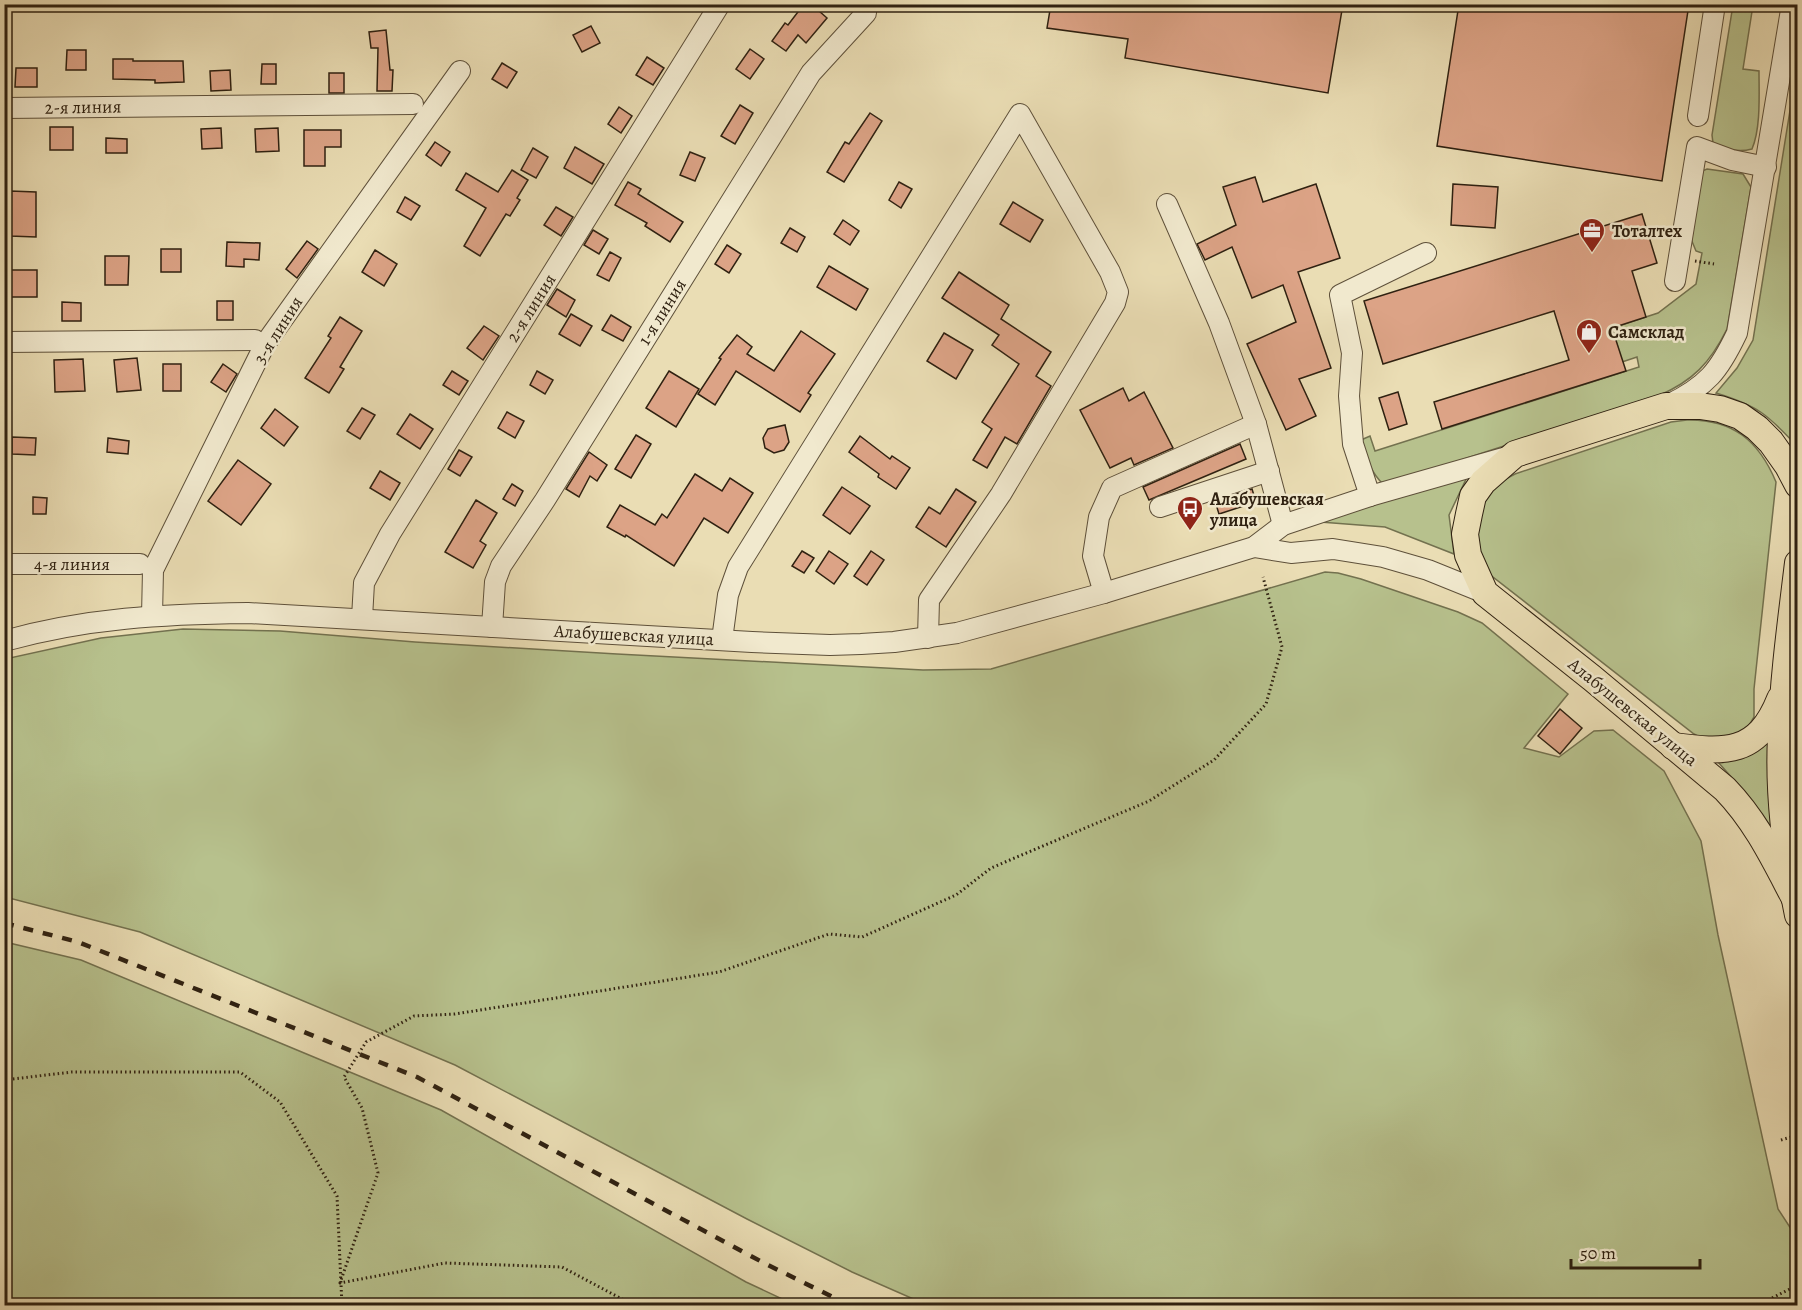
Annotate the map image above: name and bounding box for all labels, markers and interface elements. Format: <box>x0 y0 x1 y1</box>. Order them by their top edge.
street label: 2-я линия <box>45 94 121 120</box>
office icon: Тоталтех <box>1577 216 1607 254</box>
place label: Тоталтех <box>1612 219 1683 243</box>
street label: 2-я линия <box>501 269 561 347</box>
street label: 1-я линия <box>632 274 692 350</box>
street label: 3-я линия <box>248 292 308 368</box>
shop icon: Самсклад <box>1574 317 1604 355</box>
place label: Самсклад <box>1608 320 1684 344</box>
place label: Алабушевская улица <box>1209 487 1324 532</box>
bus stop icon: Алабушевская улица <box>1175 494 1205 532</box>
street label: 4-я линия <box>34 552 110 576</box>
street label: Алабушевская улица <box>553 619 715 651</box>
street label: Алабушевская улица <box>1563 652 1703 772</box>
scale bar <box>1571 1232 1700 1270</box>
text: 50 m <box>1580 1241 1616 1265</box>

